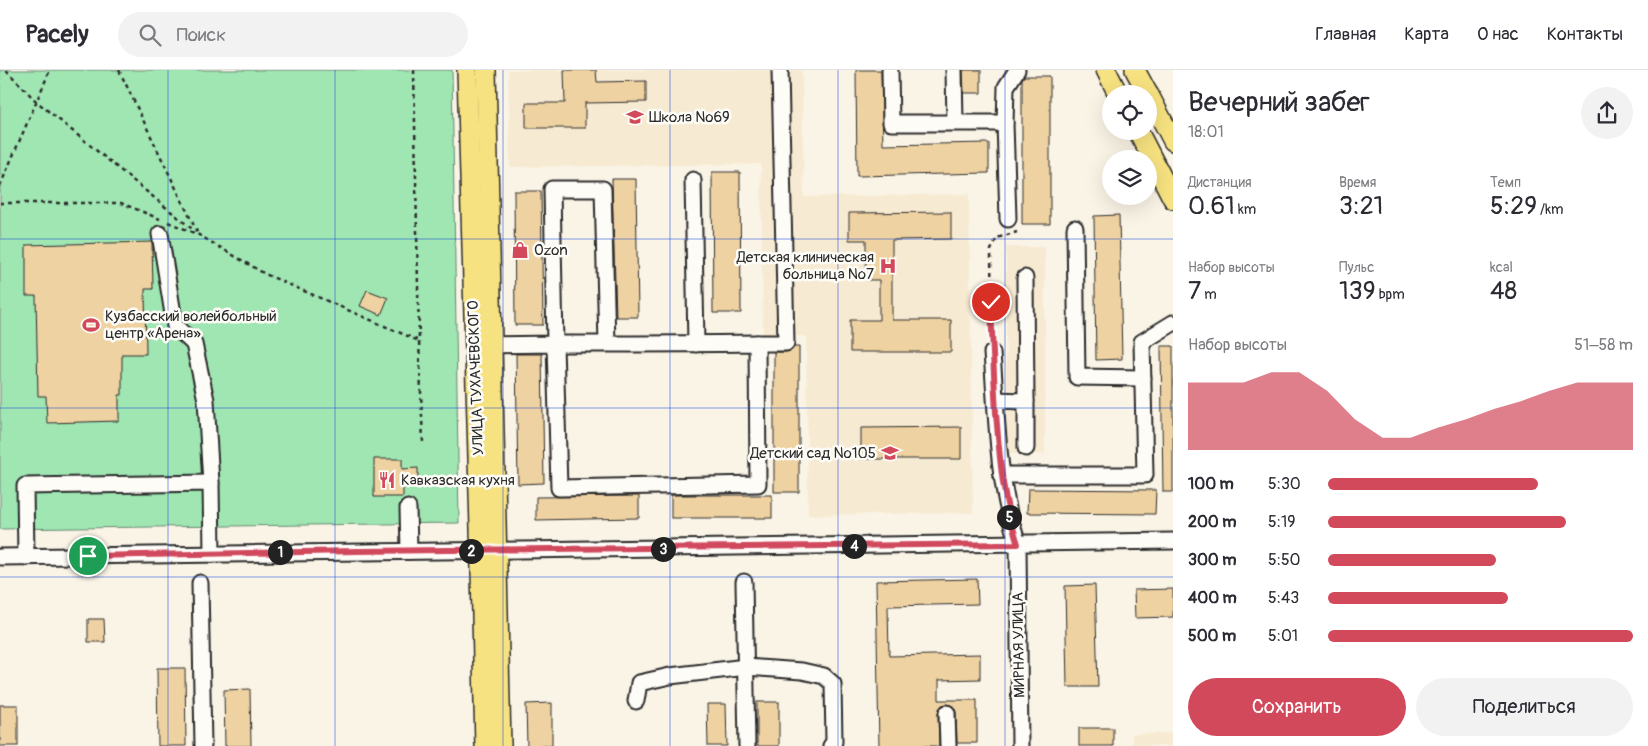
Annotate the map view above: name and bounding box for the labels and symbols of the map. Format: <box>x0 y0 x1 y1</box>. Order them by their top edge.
school or university icon: Школа №69 <box>625 107 645 127</box>
place label: Школа №69 <box>649 108 730 127</box>
shop icon: Ozon <box>510 240 530 260</box>
place label: Ozon <box>534 241 568 260</box>
place label: Детская клиническая больница №7 <box>736 248 874 284</box>
hospital icon: Детская клиническая больница №7 <box>878 256 898 276</box>
pin <box>970 281 1012 323</box>
street label: УЛИЦА ТУХАЧЕВСКОГО <box>464 300 488 456</box>
place label: Кузбасский волейбольный центр «Арена» <box>105 307 277 343</box>
sports icon: Кузбасский волейбольный центр «Арена» <box>81 315 101 335</box>
school or university icon: Детский сад №105 <box>880 443 900 463</box>
place label: Детский сад №105 <box>749 444 876 463</box>
restaurant icon: Кавказская кухня <box>377 470 397 490</box>
place label: Кавказская кухня <box>401 471 515 490</box>
pin: 5 <box>996 504 1022 530</box>
pin: 4 <box>842 534 866 558</box>
pin <box>67 535 109 577</box>
pin: 3 <box>650 536 676 562</box>
pin: 2 <box>458 538 484 564</box>
pin: 1 <box>268 540 292 564</box>
street label: МИРНАЯ УЛИЦА <box>1009 592 1029 698</box>

